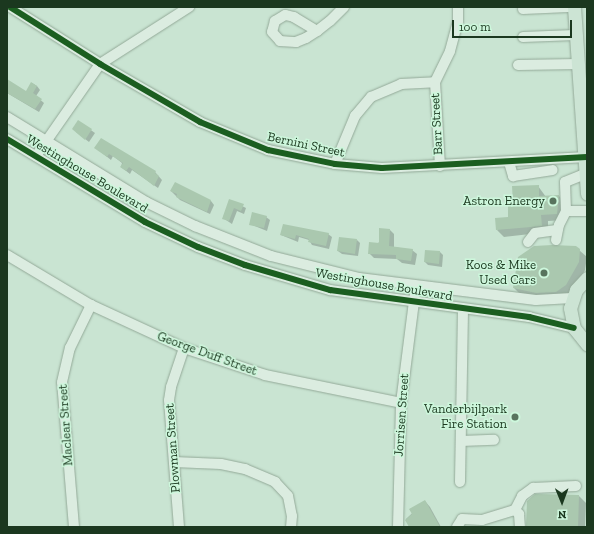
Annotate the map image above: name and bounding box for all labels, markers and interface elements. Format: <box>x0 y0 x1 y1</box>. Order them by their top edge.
scale bar <box>454 12 574 38</box>
text: 100 m <box>459 20 491 34</box>
street label: Barr Street <box>428 93 446 155</box>
street label: Bernini Street <box>266 129 346 161</box>
street label: Westinghouse Boulevard <box>23 132 151 216</box>
place label: Astron Energy <box>463 193 545 209</box>
marker: Astron Energy <box>548 196 558 206</box>
place label: Koos & Mike Used Cars <box>466 258 536 289</box>
street label: Westinghouse Boulevard <box>314 265 454 305</box>
marker: Koos & Mike Used Cars <box>539 268 549 278</box>
street label: George Duff Street <box>155 329 259 379</box>
street label: Jorrisen Street <box>391 373 413 457</box>
street label: Maclear Street <box>55 383 77 467</box>
place label: Vanderbijlpark Fire Station <box>424 402 507 433</box>
street label: Plowman Street <box>162 403 184 493</box>
marker: Vanderbijlpark Fire Station <box>510 412 520 422</box>
north arrow <box>542 482 582 522</box>
text: N <box>558 508 567 521</box>

